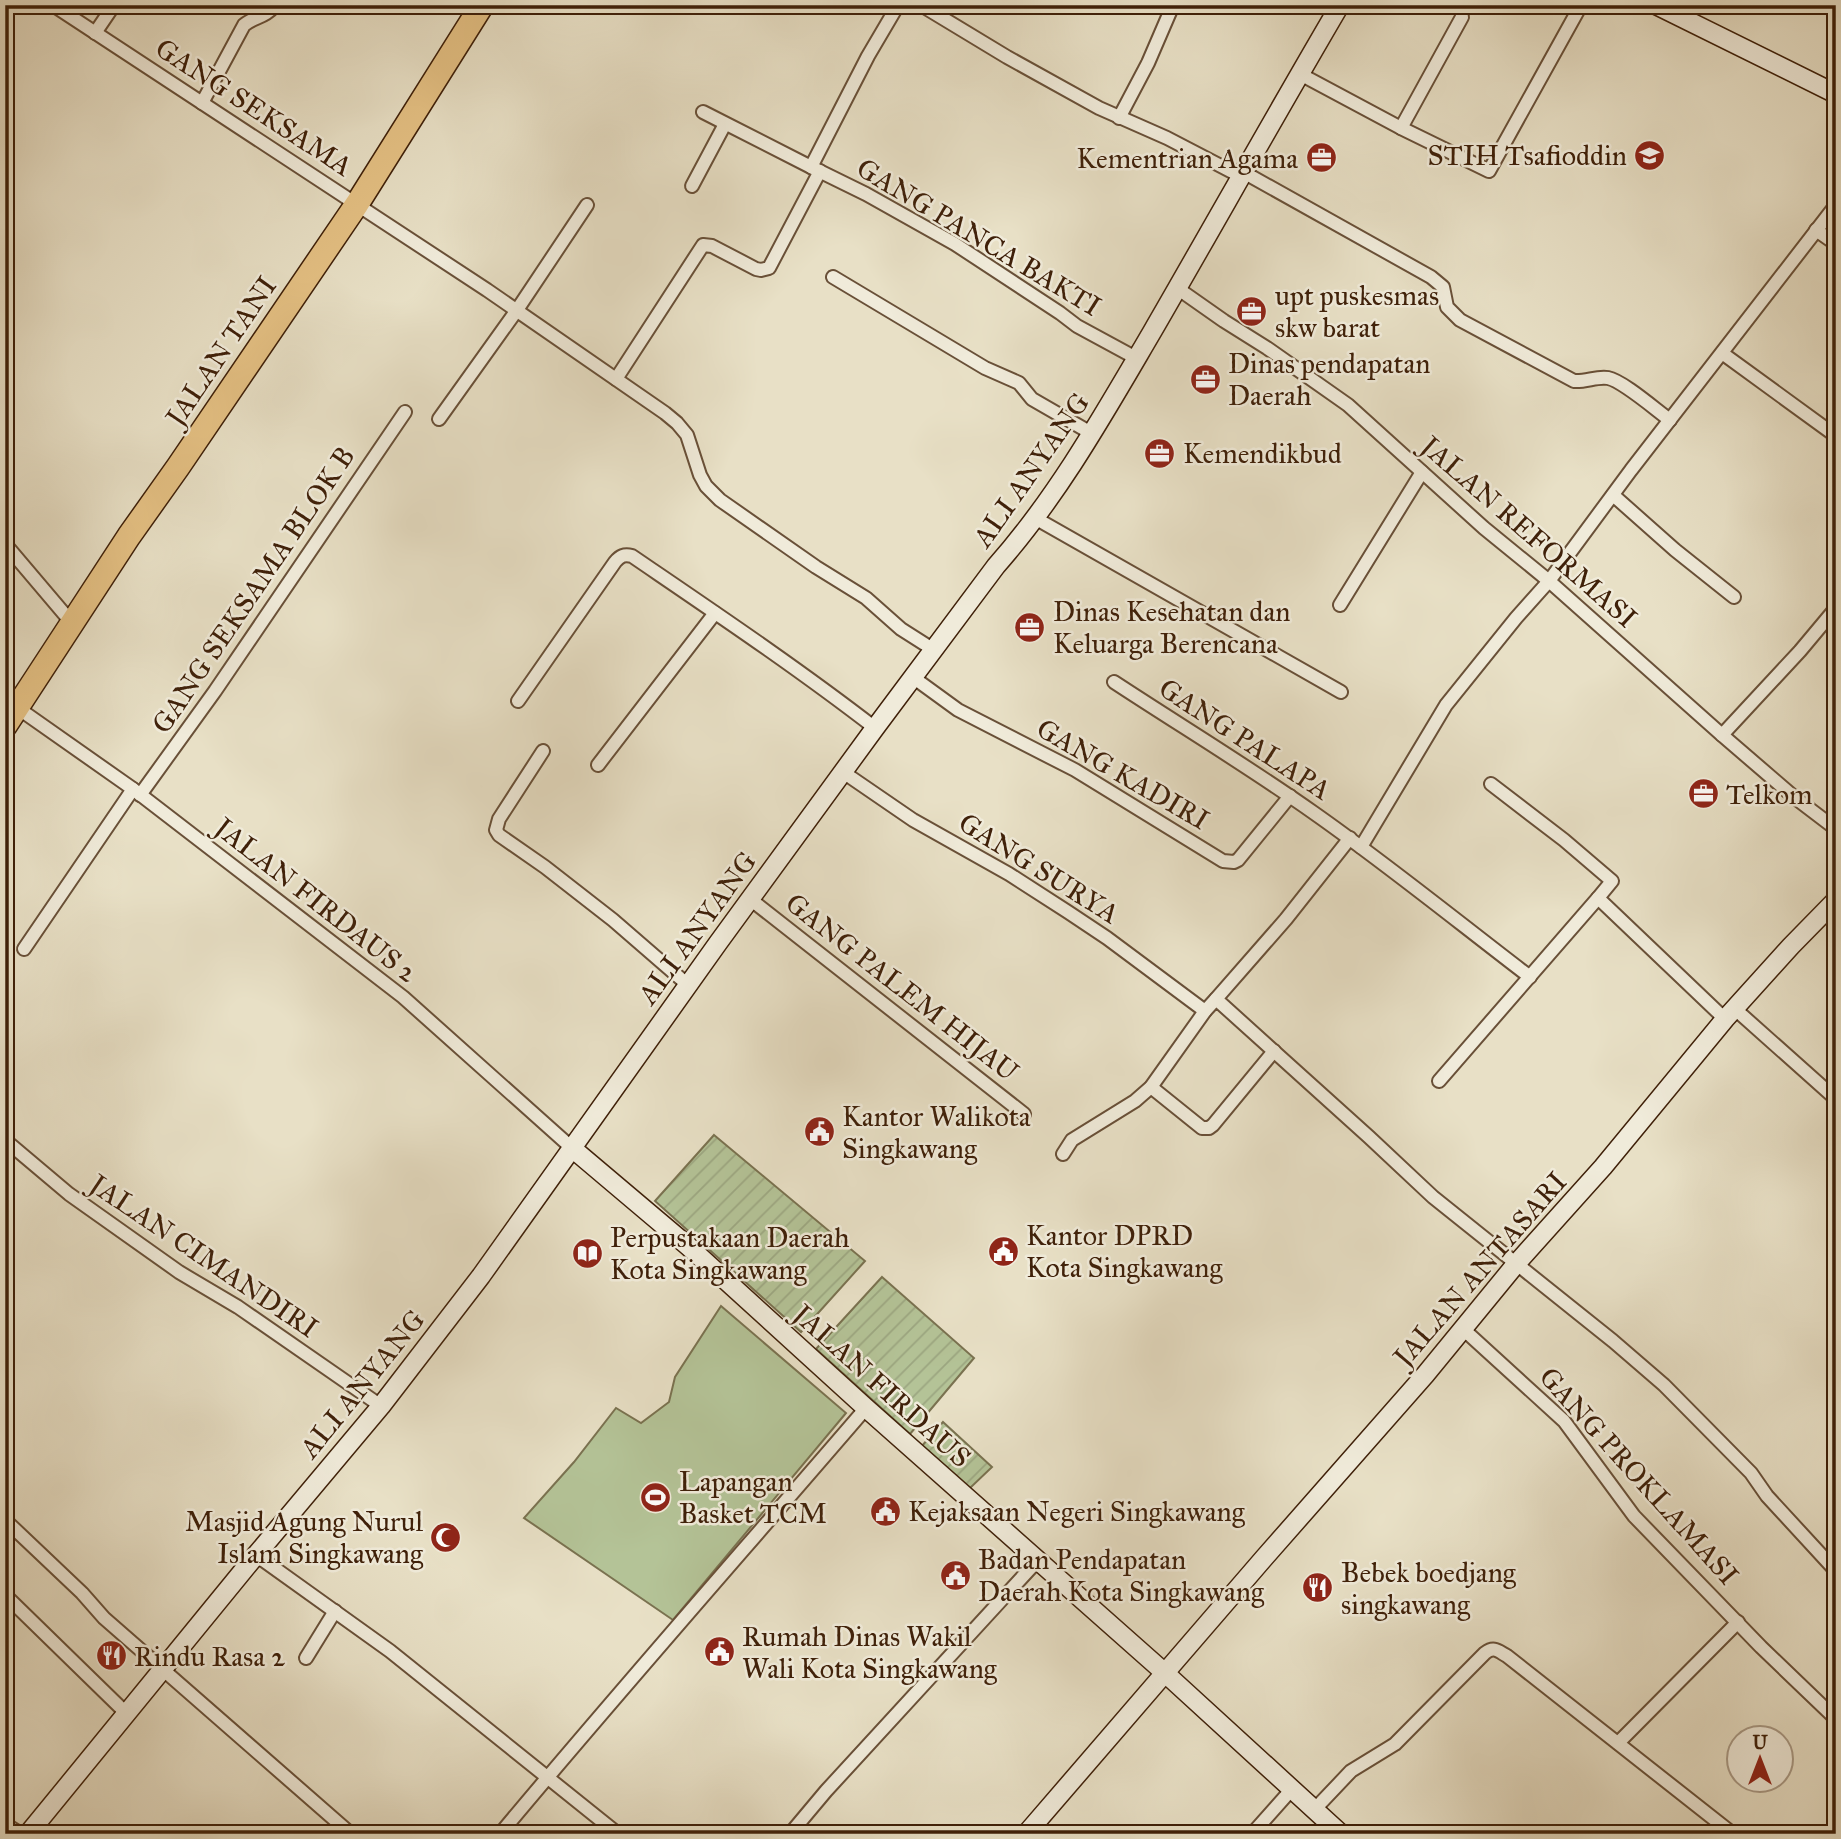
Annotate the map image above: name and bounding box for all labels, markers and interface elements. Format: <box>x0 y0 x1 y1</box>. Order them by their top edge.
street label: GANG SEKSAMA <box>149 30 359 184</box>
place label: STIH Tsafioddin <box>1428 138 1627 173</box>
school or university icon: STIH Tsafioddin <box>1633 138 1667 172</box>
place label: Kementrian Agama <box>1076 141 1298 176</box>
office icon: Kementrian Agama <box>1304 141 1338 175</box>
street label: GANG PANCA BAKTI <box>850 150 1108 324</box>
street label: JALAN TANI <box>156 269 284 435</box>
place label: upt puskesmas skw barat <box>1275 278 1439 345</box>
office icon: upt puskesmas skw barat <box>1235 294 1269 328</box>
place label: Dinas pendapatan Daerah <box>1228 346 1430 413</box>
office icon: Dinas pendapatan Daerah <box>1188 362 1222 396</box>
street label: ALI ANYANG <box>964 386 1097 555</box>
street label: JALAN REFORMASI <box>1412 427 1644 635</box>
office icon: Kemendikbud <box>1143 436 1177 470</box>
place label: Kemendikbud <box>1183 436 1342 471</box>
street label: GANG SEKSAMA BLOK B <box>144 440 362 740</box>
place label: Dinas Kesehatan dan Keluarga Berencana <box>1053 594 1290 661</box>
office icon: Dinas Kesehatan dan Keluarga Berencana <box>1013 610 1047 644</box>
street label: GANG PALAPA <box>1152 670 1338 808</box>
street label: GANG KADIRI <box>1030 710 1216 838</box>
office icon: Telkom <box>1686 777 1720 811</box>
place label: Telkom <box>1726 777 1813 812</box>
street label: GANG SURYA <box>952 805 1126 931</box>
street label: JALAN FIRDAUS 2 <box>205 808 424 990</box>
street label: ALI ANYANG <box>629 845 764 1012</box>
street label: GANG PALEM HIJAU <box>778 885 1026 1089</box>
place label: Kantor Walikota Singkawang <box>842 1099 1031 1166</box>
public building icon: Kantor Walikota Singkawang <box>802 1115 836 1149</box>
street label: JALAN ANTASARI <box>1384 1164 1574 1376</box>
street label: JALAN CIMANDIRI <box>81 1165 325 1345</box>
place label: Kantor DPRD Kota Singkawang <box>1026 1218 1223 1285</box>
place label: Perpustakaan Daerah Kota Singkawang <box>610 1220 850 1287</box>
public building icon: Kantor DPRD Kota Singkawang <box>986 1234 1020 1268</box>
library icon: Perpustakaan Daerah Kota Singkawang <box>570 1236 604 1270</box>
street label: JALAN FIRDAUS <box>784 1295 978 1475</box>
street label: ALI ANYANG <box>291 1303 432 1466</box>
street label: GANG PROKLAMASI <box>1532 1360 1746 1592</box>
place label: Lapangan Basket TCM <box>679 1464 827 1531</box>
sports icon: Lapangan Basket TCM <box>639 1480 673 1514</box>
public building icon: Kejaksaan Negeri Singkawang <box>868 1494 902 1528</box>
place label: Kejaksaan Negeri Singkawang <box>908 1494 1246 1529</box>
place label: Masjid Agung Nurul Islam Singkawang <box>185 1504 424 1571</box>
mosque icon: Masjid Agung Nurul Islam Singkawang <box>429 1520 463 1554</box>
place label: Badan Pendapatan Daerah Kota Singkawang <box>978 1542 1265 1609</box>
place label: Bebek boedjang singkawang <box>1341 1555 1517 1622</box>
public building icon: Badan Pendapatan Daerah Kota Singkawang <box>938 1558 972 1592</box>
restaurant icon: Bebek boedjang singkawang <box>1301 1571 1335 1605</box>
place label: Rumah Dinas Wakil Wali Kota Singkawang <box>742 1619 998 1686</box>
public building icon: Rumah Dinas Wakil Wali Kota Singkawang <box>702 1635 736 1669</box>
restaurant icon: Rindu Rasa 2 <box>94 1639 128 1673</box>
place label: Rindu Rasa 2 <box>134 1639 285 1674</box>
north arrow <box>1726 1724 1796 1794</box>
text: U <box>1752 1731 1768 1754</box>

